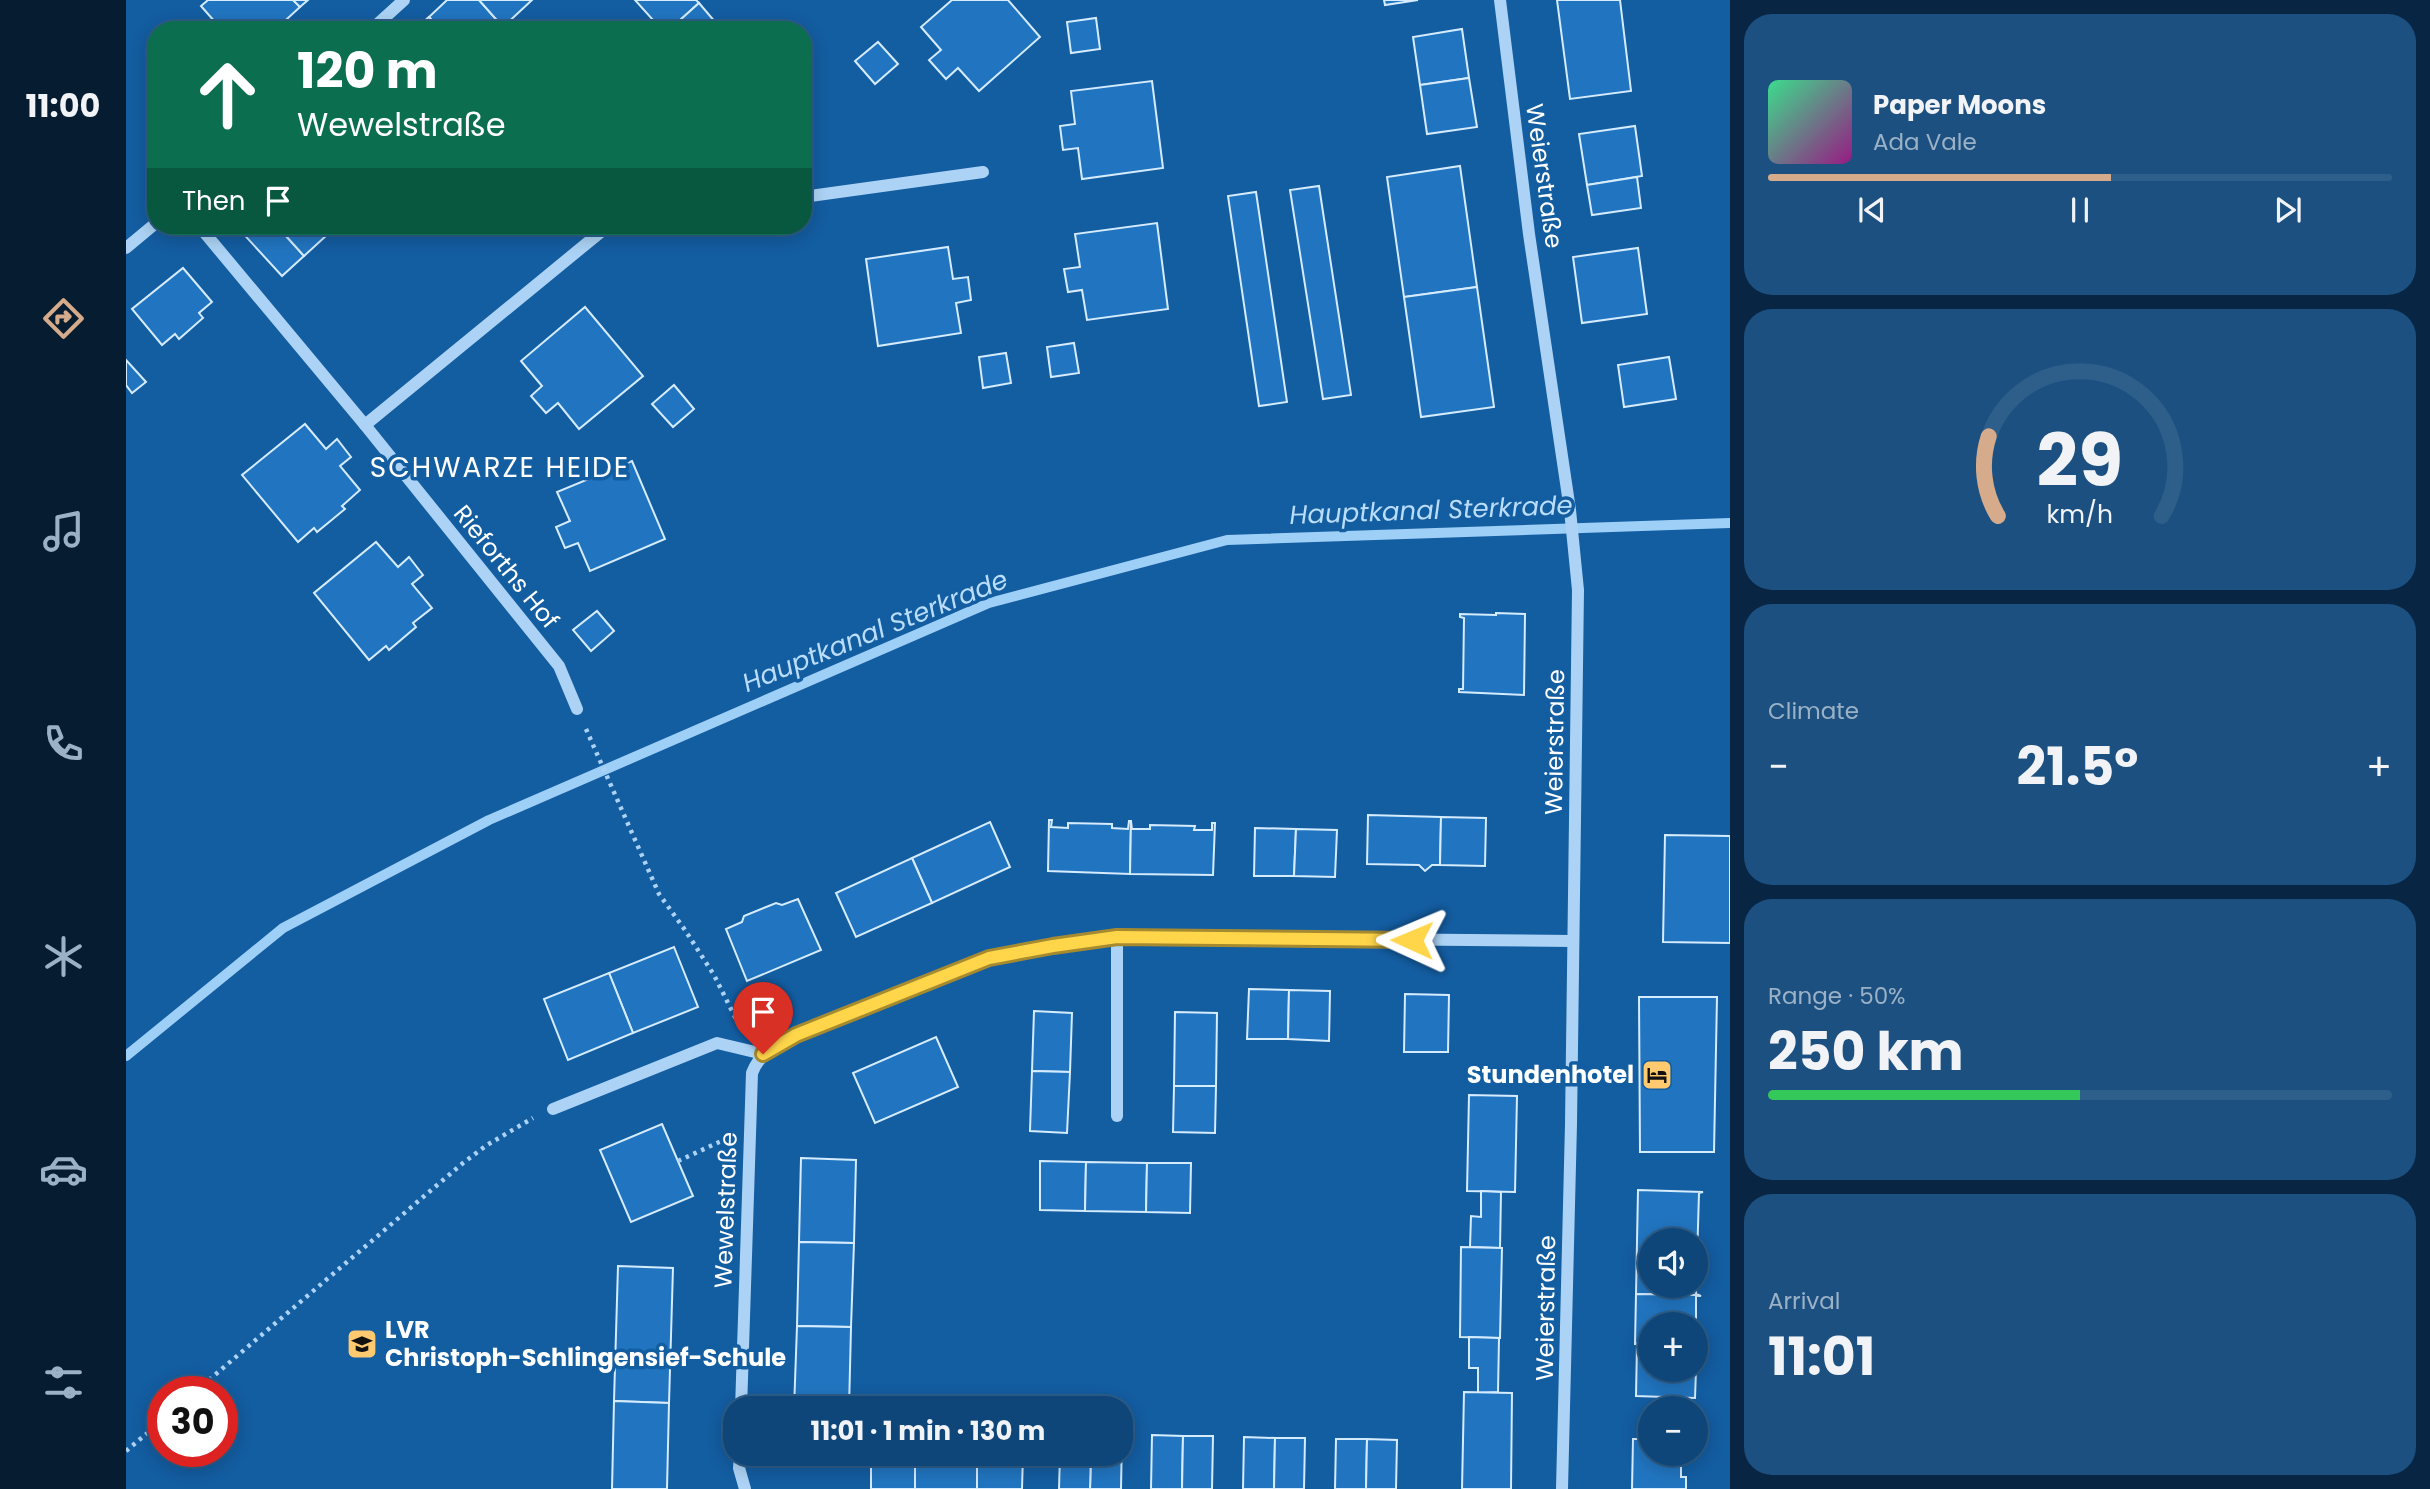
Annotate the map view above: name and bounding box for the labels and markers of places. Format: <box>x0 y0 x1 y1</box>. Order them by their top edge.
pin <box>733 982 793 1054</box>
place label: Stundenhotel <box>1467 1058 1634 1091</box>
hotel icon: Stundenhotel <box>1640 1058 1674 1092</box>
place label: LVR Christoph-Schlingensief-Schule <box>385 1313 786 1374</box>
school or university icon: LVR Christoph-Schlingensief-Schule <box>345 1327 379 1361</box>

